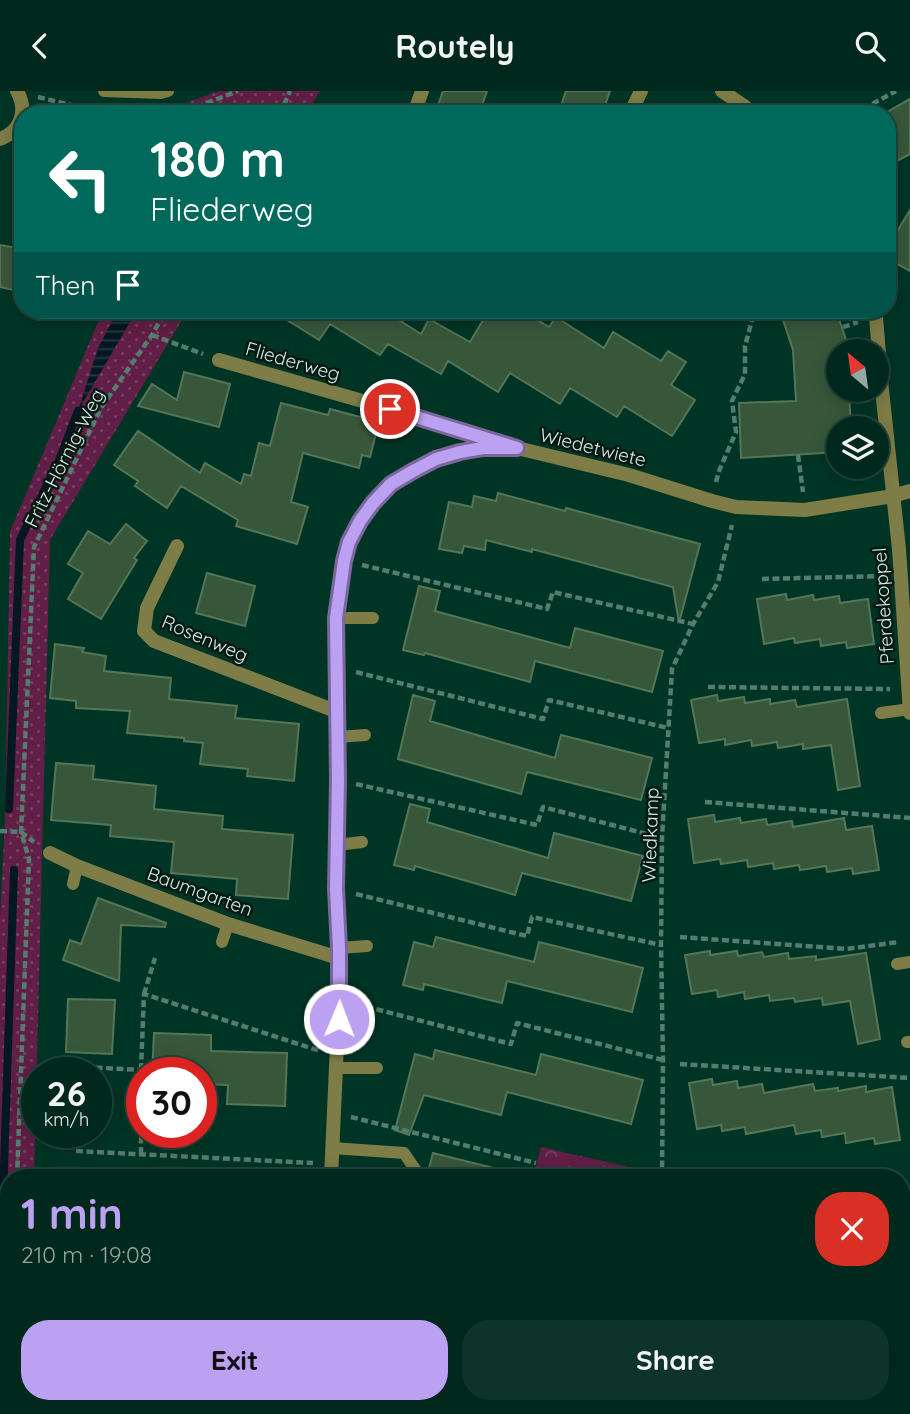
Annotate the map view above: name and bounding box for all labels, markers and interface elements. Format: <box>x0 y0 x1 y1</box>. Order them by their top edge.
text: Routely <box>395 26 515 66</box>
icon: back <box>21 27 59 65</box>
icon: search <box>851 27 889 65</box>
text: 180 m <box>150 128 285 189</box>
icon: left <box>35 133 126 224</box>
text: Fliederweg <box>150 189 314 229</box>
icon: arrive <box>109 266 147 304</box>
text: Then <box>35 269 95 302</box>
street label: Fliederweg <box>243 336 343 386</box>
north arrow <box>826 339 889 403</box>
map controls <box>826 339 889 479</box>
pin <box>360 379 420 439</box>
street label: Fritz-Hörnig-Weg <box>19 385 109 531</box>
icon: arrive <box>371 390 409 428</box>
button: layers <box>826 416 889 479</box>
street label: Wiedetwiete <box>537 422 649 472</box>
street label: Pferdekoppel <box>867 547 899 665</box>
street label: Rosenweg <box>158 609 252 667</box>
street label: Wiedkamp <box>636 787 664 883</box>
street label: Baumgarten <box>144 861 256 921</box>
position arrow <box>302 982 376 1056</box>
speed limit sign: 30 <box>126 1057 217 1148</box>
text: 26 <box>47 1071 86 1115</box>
text: km/h <box>44 1108 89 1131</box>
text: 1 min <box>21 1187 123 1240</box>
button: close <box>815 1192 889 1266</box>
text: 210 m · 19:08 <box>21 1240 152 1269</box>
button: Exit <box>21 1320 448 1400</box>
button: Share <box>462 1320 889 1400</box>

